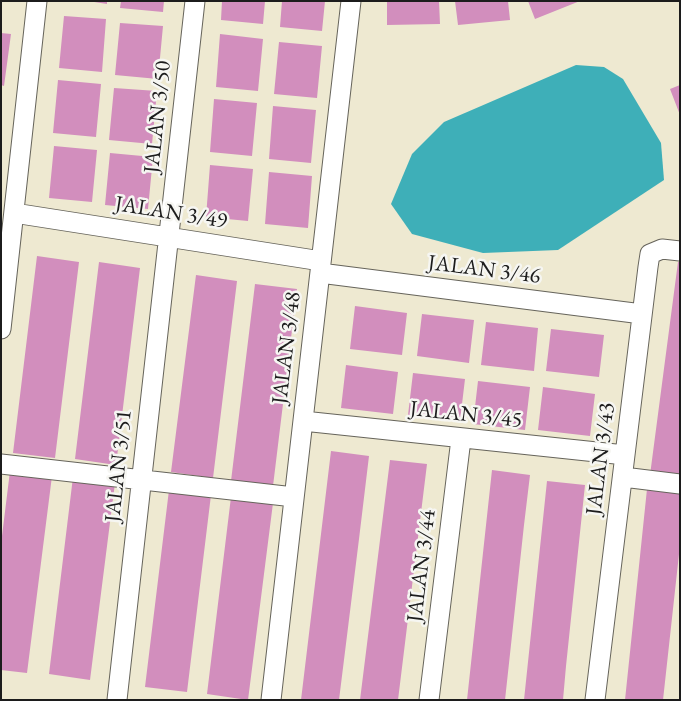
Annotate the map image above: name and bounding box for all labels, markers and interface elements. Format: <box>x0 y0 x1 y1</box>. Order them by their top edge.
street label: JALAN 3/50 <box>139 59 177 175</box>
street label: JALAN 3/49 <box>113 191 229 235</box>
street label: JALAN 3/46 <box>426 250 542 290</box>
street label: JALAN 3/48 <box>267 290 307 406</box>
street label: JALAN 3/45 <box>408 396 524 434</box>
street label: JALAN 3/43 <box>581 401 621 517</box>
street label: JALAN 3/51 <box>100 408 138 524</box>
street label: JALAN 3/44 <box>402 508 442 624</box>

